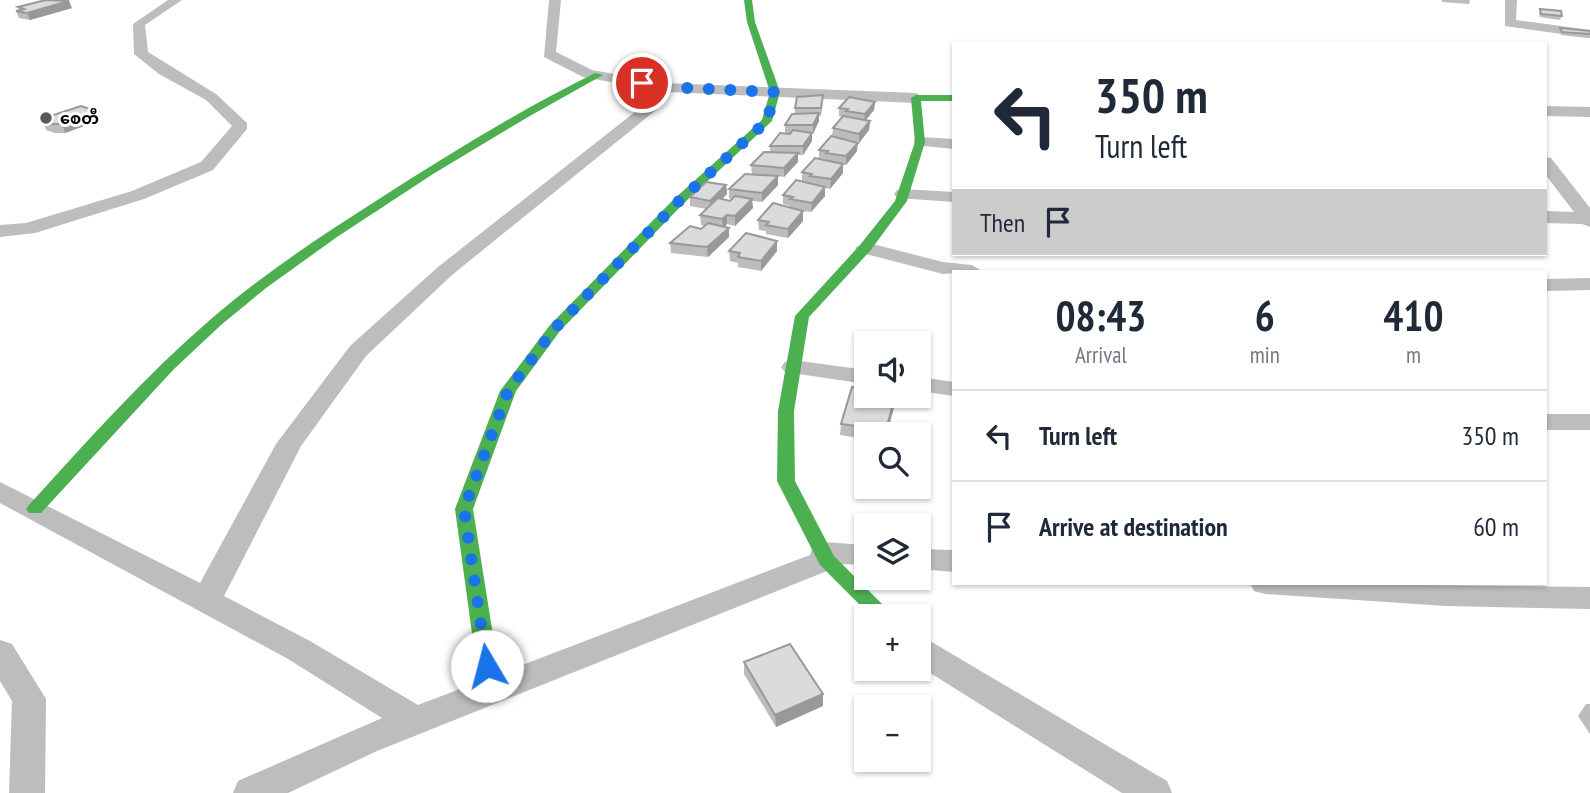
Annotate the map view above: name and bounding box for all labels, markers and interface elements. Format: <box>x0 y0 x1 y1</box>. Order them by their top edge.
pin <box>612 53 672 113</box>
text: 350 m <box>1095 63 1208 127</box>
icon: arrive <box>623 64 661 102</box>
icon: left <box>980 70 1071 161</box>
place label: စေတီ <box>60 107 99 128</box>
marker: စေတီ <box>38 110 54 126</box>
text: Turn left <box>1095 125 1187 167</box>
icon: arrive <box>1039 203 1077 241</box>
text: Then <box>980 206 1025 239</box>
text: 08:43 <box>1055 288 1146 343</box>
text: 6 <box>1255 288 1275 343</box>
text: 410 <box>1383 288 1444 343</box>
map controls <box>854 331 931 772</box>
button: sound <box>854 331 931 408</box>
text: Arrival <box>1075 340 1127 369</box>
text: min <box>1250 340 1280 369</box>
text: m <box>1406 340 1421 369</box>
icon: left <box>980 417 1018 455</box>
text: Turn left <box>1039 419 1117 452</box>
text: 350 m <box>1461 419 1519 452</box>
button: search <box>854 422 931 499</box>
icon: arrive <box>980 508 1018 546</box>
text: Arrive at destination <box>1039 510 1228 543</box>
text: 60 m <box>1473 510 1519 543</box>
button: layers <box>854 513 931 590</box>
button: + <box>854 604 931 681</box>
position arrow <box>450 629 524 703</box>
button: − <box>854 695 931 772</box>

